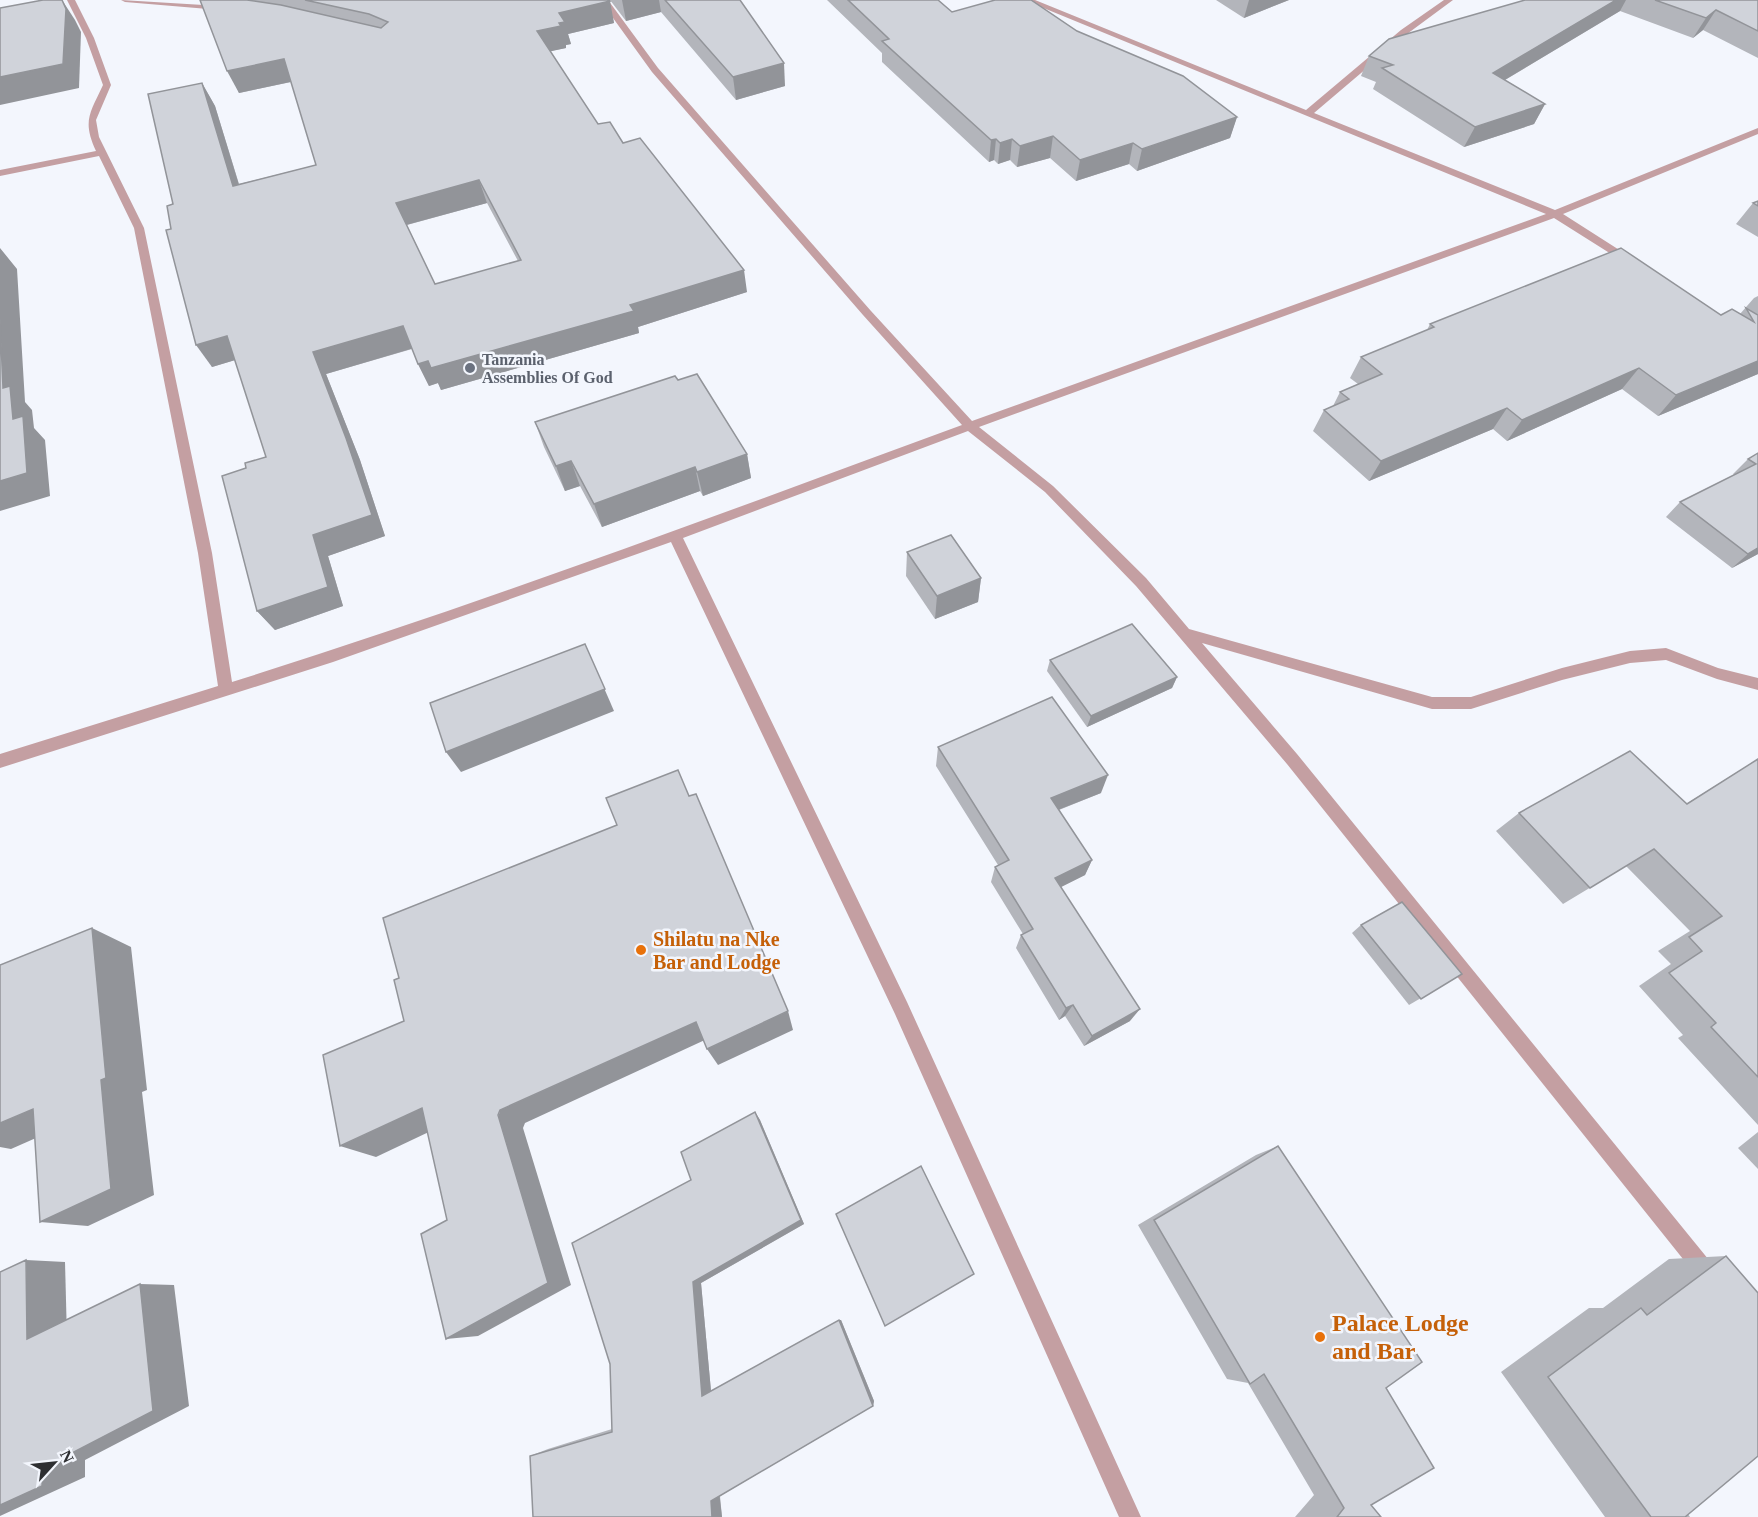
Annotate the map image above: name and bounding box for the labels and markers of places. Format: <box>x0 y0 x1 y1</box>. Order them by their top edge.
place label: Tanzania Assemblies Of God <box>482 351 613 386</box>
marker: Tanzania Assemblies Of God <box>463 361 477 375</box>
place label: Shilatu na Nke Bar and Lodge <box>653 928 781 974</box>
marker: Shilatu na Nke Bar and Lodge <box>634 943 648 957</box>
place label: Palace Lodge and Bar <box>1332 1310 1469 1364</box>
marker: Palace Lodge and Bar <box>1313 1330 1327 1344</box>

